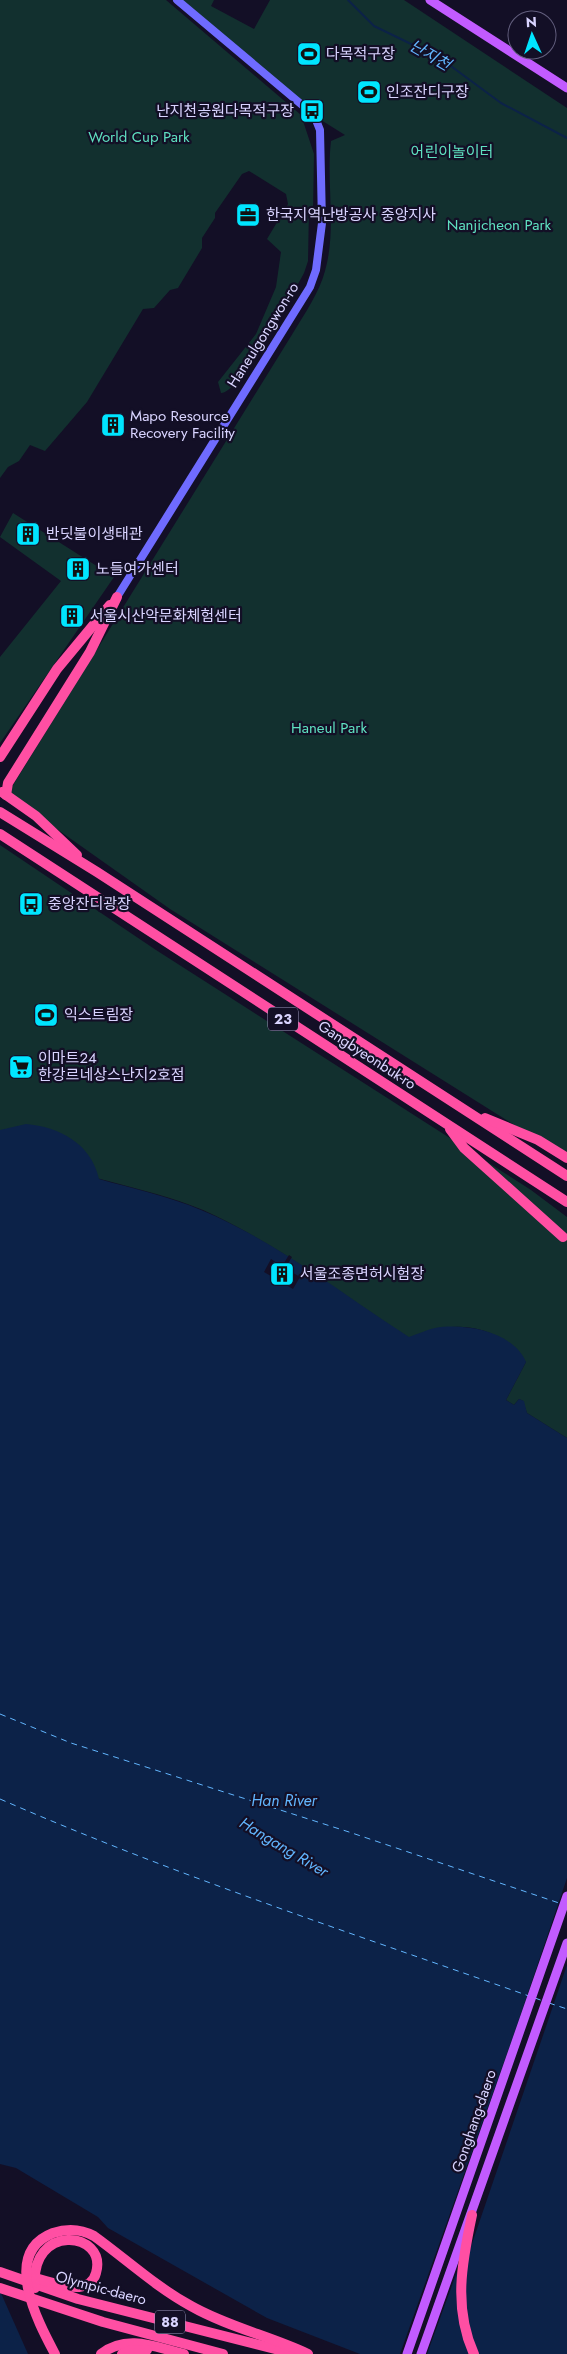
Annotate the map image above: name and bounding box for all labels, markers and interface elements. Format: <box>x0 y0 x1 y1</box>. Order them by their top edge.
north arrow <box>507 10 557 60</box>
text: N <box>525 12 537 32</box>
water label: 난지천 <box>405 34 457 77</box>
sports icon: 다목적구장 <box>296 41 322 67</box>
place label: 다목적구장 <box>326 43 395 65</box>
sports icon: 인조잔디구장 <box>356 79 382 105</box>
place label: 인조잔디구장 <box>386 81 469 103</box>
bus stop icon: 난지천공원다목적구장 <box>299 98 325 124</box>
place label: 난지천공원다목적구장 <box>156 100 294 122</box>
park label: World Cup Park <box>88 126 190 148</box>
park label: 어린이놀이터 <box>411 141 493 163</box>
office icon: 한국지역난방공사 중앙지사 <box>235 202 261 228</box>
place label: 한국지역난방공사 중앙지사 <box>266 204 436 226</box>
park label: Nanjicheon Park <box>447 214 552 236</box>
street label: Haneulgongwon-ro <box>222 278 304 392</box>
place label: Mapo Resource Recovery Facility <box>130 405 235 444</box>
building icon: Mapo Resource Recovery Facility <box>100 412 126 438</box>
building icon: 반딧불이생태관 <box>15 521 41 547</box>
place label: 반딧불이생태관 <box>46 523 143 545</box>
building icon: 노들여가센터 <box>65 556 91 582</box>
place label: 노들여가센터 <box>96 558 179 580</box>
building icon: 서울시산악문화체험센터 <box>59 603 85 629</box>
place label: 서울시산악문화체험센터 <box>90 605 242 627</box>
park label: Haneul Park <box>291 717 367 739</box>
bus stop icon: 중앙잔디광장 <box>18 891 44 917</box>
place label: 중앙잔디광장 <box>48 893 131 915</box>
sports icon: 익스트림장 <box>33 1002 59 1028</box>
place label: 익스트림장 <box>64 1004 133 1026</box>
road number: 23 <box>268 1008 298 1030</box>
street label: Gangbyeonbuk-ro <box>314 1015 420 1095</box>
place label: 이마트24 한강르네상스난지2호점 <box>38 1047 185 1086</box>
supermarket icon: 이마트24 한강르네상스난지2호점 <box>8 1054 34 1080</box>
building icon: 서울조종면허시험장 <box>269 1261 295 1287</box>
place label: 서울조종면허시험장 <box>300 1263 424 1285</box>
water label: Han River <box>251 1789 318 1812</box>
water label: Hangang River <box>235 1811 334 1884</box>
street label: Gonghang-daero <box>446 2067 502 2175</box>
street label: Olympic-daero <box>53 2265 149 2311</box>
road number: 88 <box>155 2310 185 2334</box>

